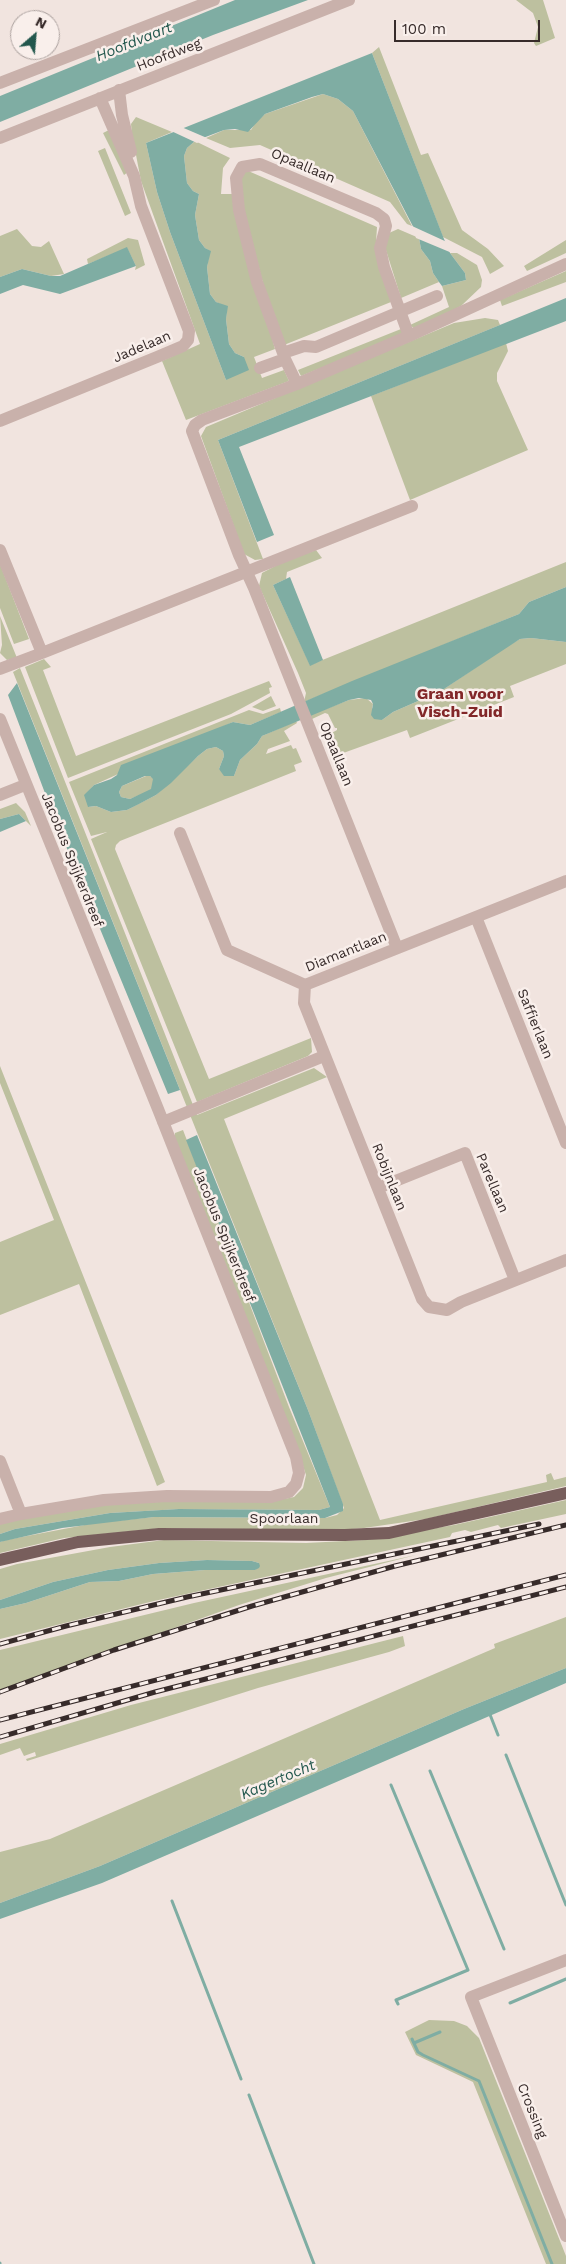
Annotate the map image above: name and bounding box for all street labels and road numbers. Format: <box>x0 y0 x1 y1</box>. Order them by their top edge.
street label: Hoofdweg <box>134 35 204 75</box>
street label: Opaallaan <box>268 145 338 187</box>
street label: Jadelaan <box>111 327 173 367</box>
street label: Opaallaan <box>315 719 357 789</box>
street label: Jacobus Spijkerdreef <box>37 790 107 930</box>
street label: Diamantlaan <box>303 928 389 976</box>
street label: Saffierlaan <box>513 987 557 1061</box>
street label: Robijnlaan <box>368 1141 410 1213</box>
street label: Parellaan <box>472 1151 512 1215</box>
street label: Jacobus Spijkerdreef <box>189 1165 259 1305</box>
street label: Spoorlaan <box>250 1511 318 1527</box>
street label: Crossing <box>513 2081 551 2141</box>

